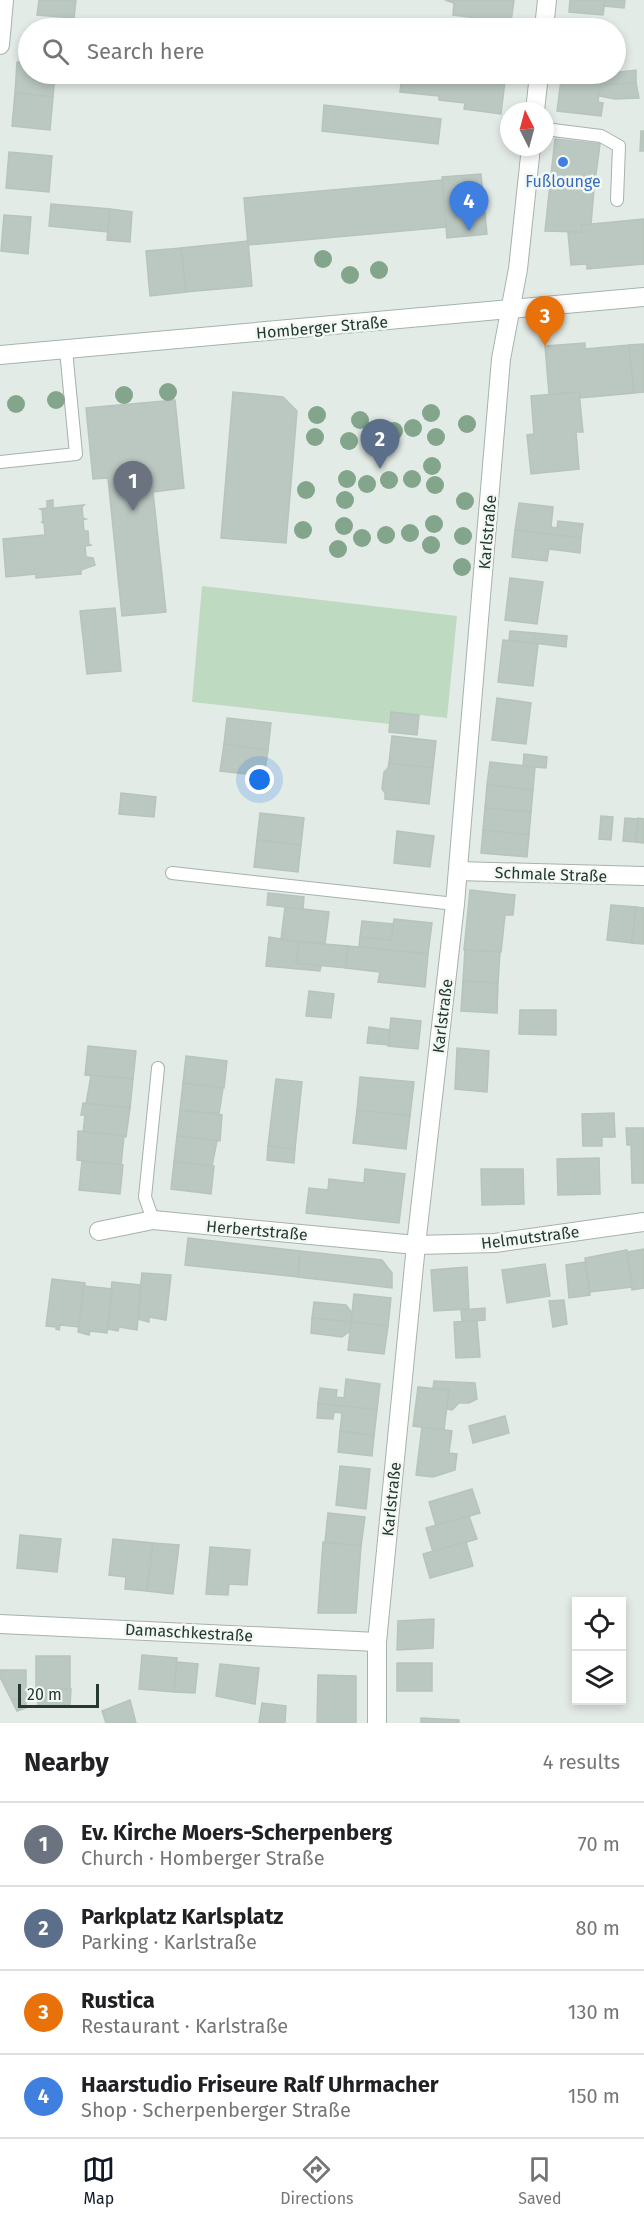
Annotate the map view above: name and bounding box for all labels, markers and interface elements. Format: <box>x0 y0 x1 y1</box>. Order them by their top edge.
search box <box>18 18 626 84</box>
icon: search <box>39 35 72 68</box>
text: Search here <box>87 38 205 65</box>
north arrow <box>500 102 554 156</box>
marker: Fußlounge <box>556 155 570 169</box>
place label: Fußlounge <box>525 172 601 191</box>
pin: 4 <box>450 182 488 231</box>
pin: 3 <box>526 296 564 346</box>
street label: Homberger Straße <box>255 312 389 343</box>
pin: 2 <box>360 420 400 469</box>
pin: 1 <box>114 462 152 511</box>
street label: Karlstraße <box>475 494 500 570</box>
your location <box>245 765 274 794</box>
street label: Schmale Straße <box>494 863 608 886</box>
street label: Karlstraße <box>429 978 456 1054</box>
street label: Herbertstraße <box>205 1217 308 1244</box>
street label: Helmutstraße <box>480 1222 580 1253</box>
street label: Karlstraße <box>378 1461 405 1537</box>
map controls <box>572 1597 626 1705</box>
button: locate <box>572 1597 626 1651</box>
street label: Damaschkestraße <box>124 1620 253 1645</box>
button: layers <box>572 1651 626 1705</box>
scale bar <box>18 1681 99 1708</box>
text: 20 m <box>27 1685 62 1704</box>
text: Nearby <box>24 1747 109 1778</box>
text: 4 results <box>543 1750 620 1774</box>
text: Ev. Kirche Moers-Scherpenberg <box>81 1819 392 1846</box>
text: 1 <box>39 1832 48 1856</box>
text: 70 m <box>578 1832 620 1856</box>
text: Church · Homberger Straße <box>81 1846 325 1870</box>
text: Parkplatz Karlsplatz <box>81 1903 283 1930</box>
text: 2 <box>38 1916 49 1940</box>
text: 80 m <box>575 1916 620 1940</box>
text: Parking · Karlstraße <box>81 1930 257 1954</box>
text: Rustica <box>81 1987 155 2014</box>
text: 3 <box>38 2000 49 2024</box>
text: 130 m <box>568 2000 620 2024</box>
text: Restaurant · Karlstraße <box>81 2014 288 2038</box>
text: Haarstudio Friseure Ralf Uhrmacher <box>81 2071 439 2098</box>
text: 4 <box>38 2084 49 2108</box>
text: 150 m <box>568 2084 620 2108</box>
text: Shop · Scherpenberger Straße <box>81 2098 351 2122</box>
tab: Map <box>82 2153 115 2208</box>
tab: Directions <box>280 2153 354 2208</box>
tab: Saved <box>518 2153 562 2208</box>

